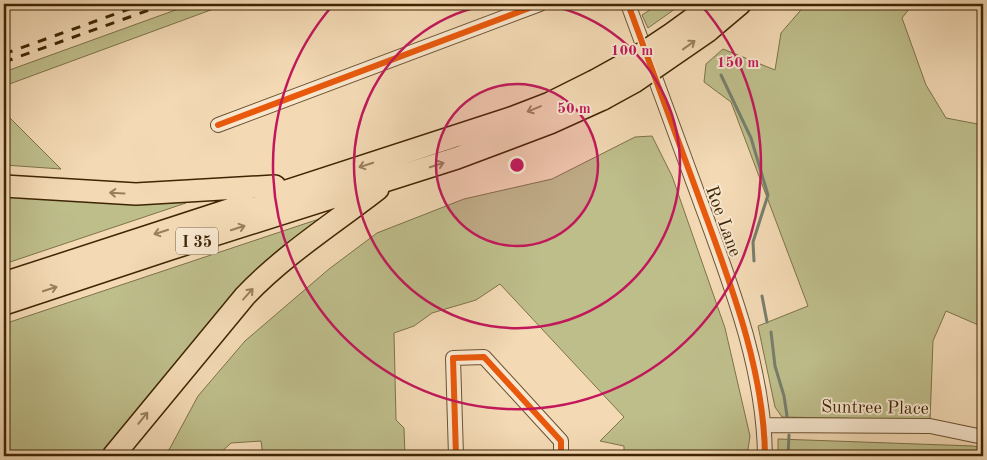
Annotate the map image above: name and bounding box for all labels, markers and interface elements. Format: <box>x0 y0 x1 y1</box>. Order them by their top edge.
one-way arrow <box>681 40 695 50</box>
text: 100 m <box>611 44 653 59</box>
text: 150 m <box>717 56 759 71</box>
text: 50 m <box>557 102 591 117</box>
one-way arrow <box>527 105 542 115</box>
centre of rings <box>508 156 526 174</box>
one-way arrow <box>429 159 445 169</box>
one-way arrow <box>358 161 374 171</box>
street label: Roe Lane <box>702 183 744 259</box>
one-way arrow <box>109 188 125 197</box>
one-way arrow <box>229 222 245 232</box>
one-way arrow <box>153 227 169 237</box>
road number: I 35 <box>176 228 218 255</box>
one-way arrow <box>42 284 57 293</box>
one-way arrow <box>242 287 254 300</box>
street label: Suntree Place <box>821 398 929 418</box>
one-way arrow <box>138 412 149 425</box>

